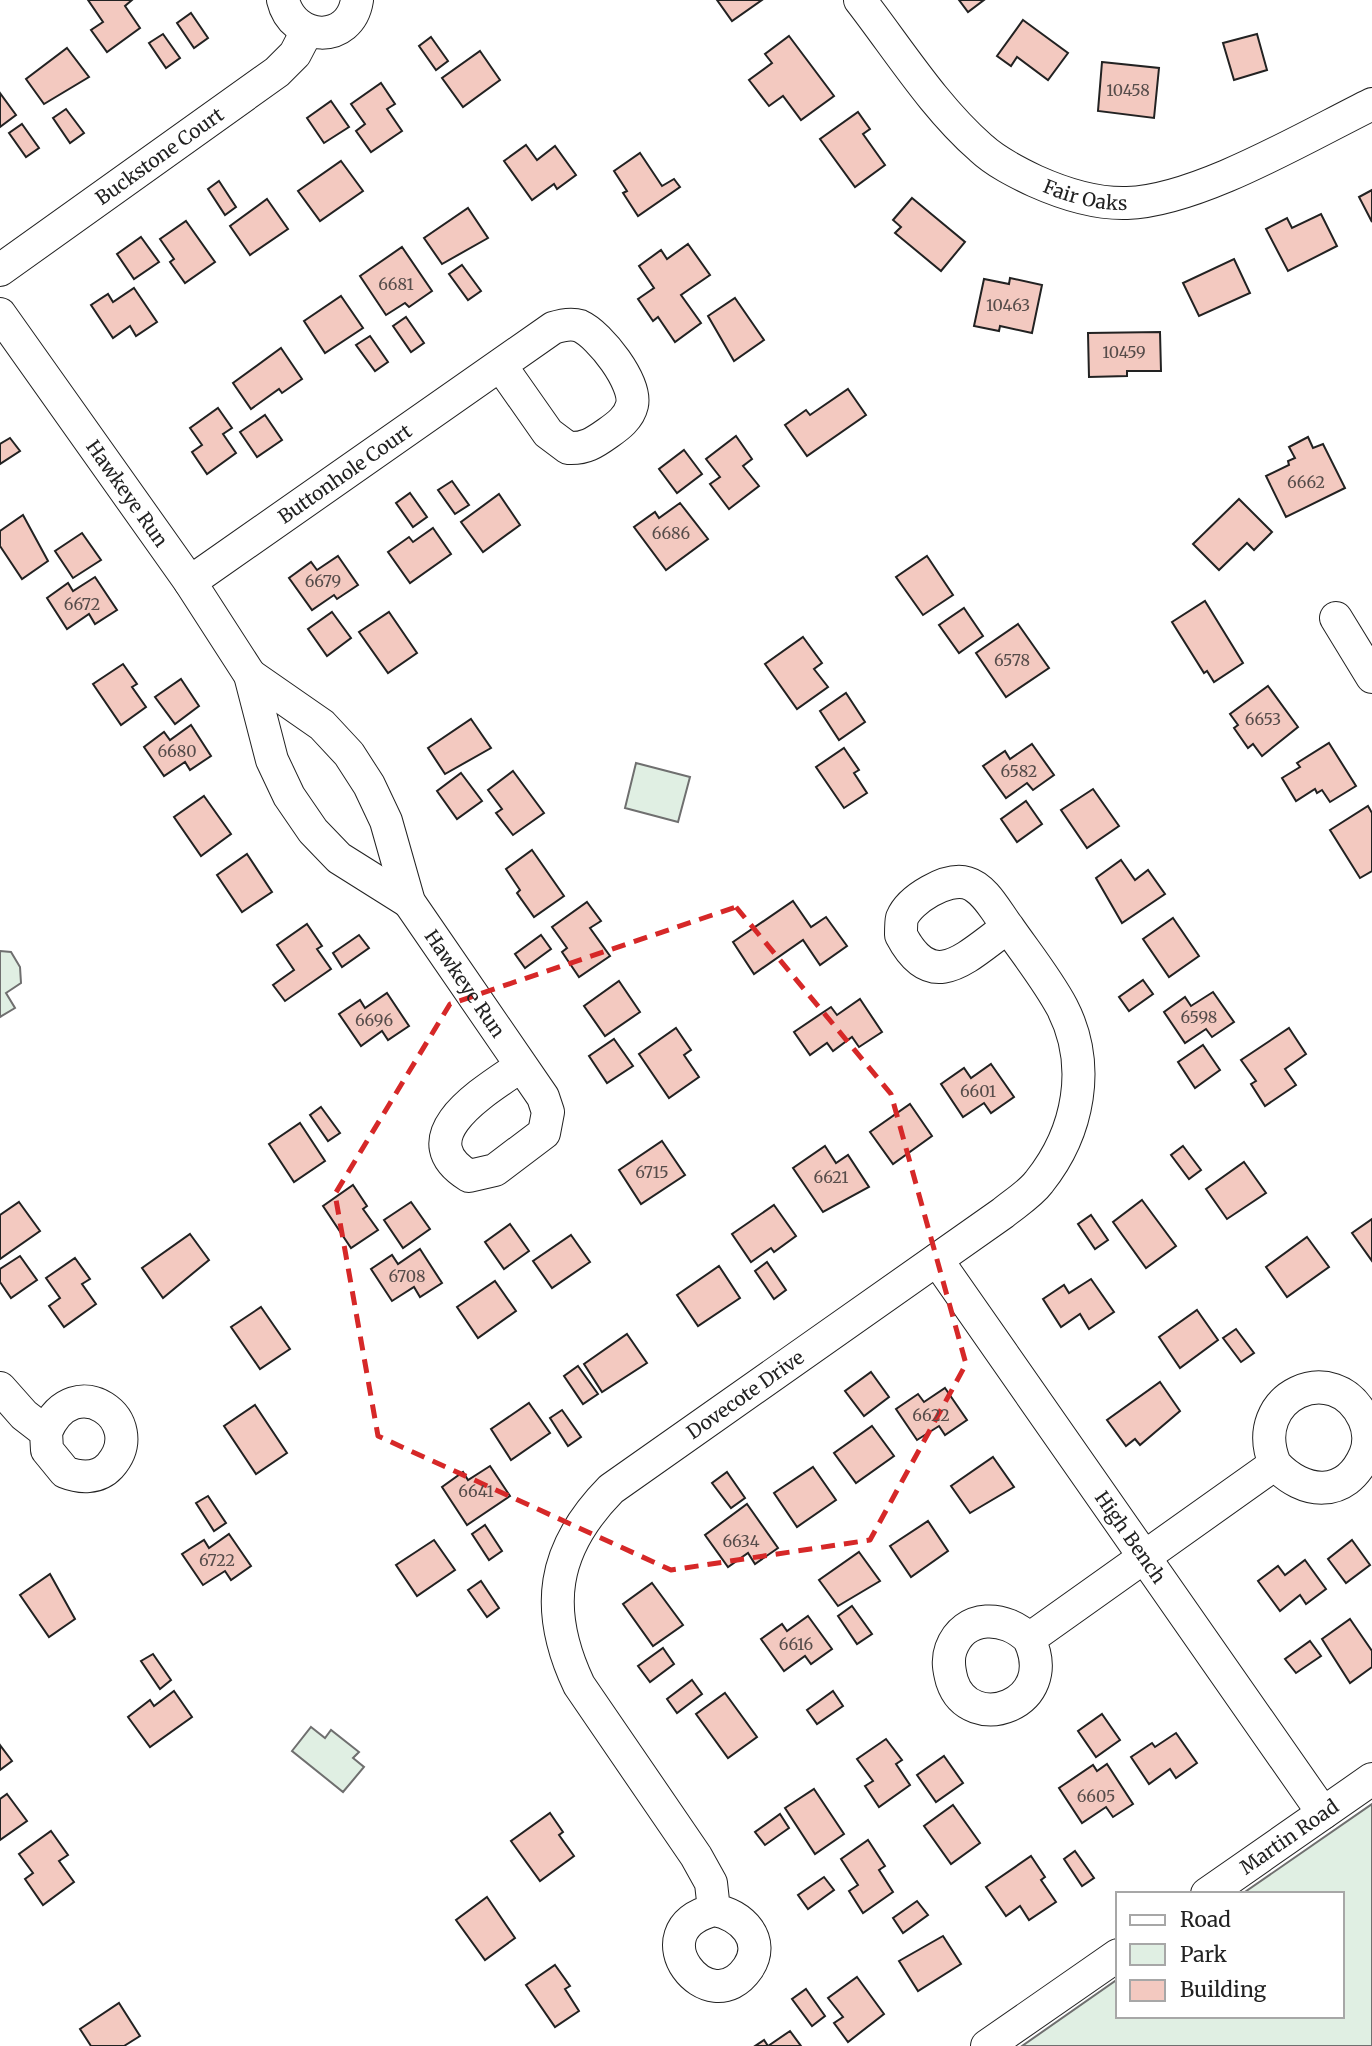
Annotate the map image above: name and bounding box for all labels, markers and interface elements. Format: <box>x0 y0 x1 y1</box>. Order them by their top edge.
house number: 10458 <box>1106 80 1150 100</box>
street label: Buckstone Court <box>91 102 229 210</box>
street label: Fair Oaks <box>1040 174 1127 215</box>
house number: 6681 <box>378 274 414 294</box>
house number: 10463 <box>986 295 1030 315</box>
house number: 10459 <box>1102 342 1146 362</box>
street label: Buttonhole Court <box>273 418 417 529</box>
street label: Hawkeye Run <box>81 435 174 552</box>
house number: 6662 <box>1287 472 1325 492</box>
house number: 6686 <box>652 523 691 543</box>
house number: 6679 <box>305 571 341 591</box>
house number: 6672 <box>64 594 100 614</box>
house number: 6578 <box>994 650 1030 670</box>
house number: 6653 <box>1245 709 1281 729</box>
house number: 6680 <box>157 741 197 761</box>
house number: 6582 <box>1001 761 1037 781</box>
street label: Hawkeye Run <box>420 925 511 1042</box>
house number: 6598 <box>1181 1007 1217 1027</box>
house number: 6696 <box>355 1010 393 1030</box>
house number: 6601 <box>960 1081 996 1101</box>
house number: 6715 <box>635 1162 669 1182</box>
house number: 6621 <box>814 1167 848 1187</box>
house number: 6708 <box>389 1266 425 1286</box>
street label: Dovecote Drive <box>682 1345 808 1444</box>
house number: 6622 <box>912 1405 950 1425</box>
house number: 6641 <box>458 1481 494 1501</box>
street label: High Bench <box>1090 1486 1171 1588</box>
house number: 6634 <box>722 1531 760 1551</box>
house number: 6722 <box>199 1550 235 1570</box>
house number: 6616 <box>779 1634 814 1654</box>
house number: 6605 <box>1077 1786 1115 1806</box>
street label: Martin Road <box>1235 1794 1343 1879</box>
legend <box>1116 1892 1344 2018</box>
text: Road <box>1180 1906 1231 1933</box>
text: Park <box>1180 1941 1227 1968</box>
text: Building <box>1180 1976 1267 2003</box>

